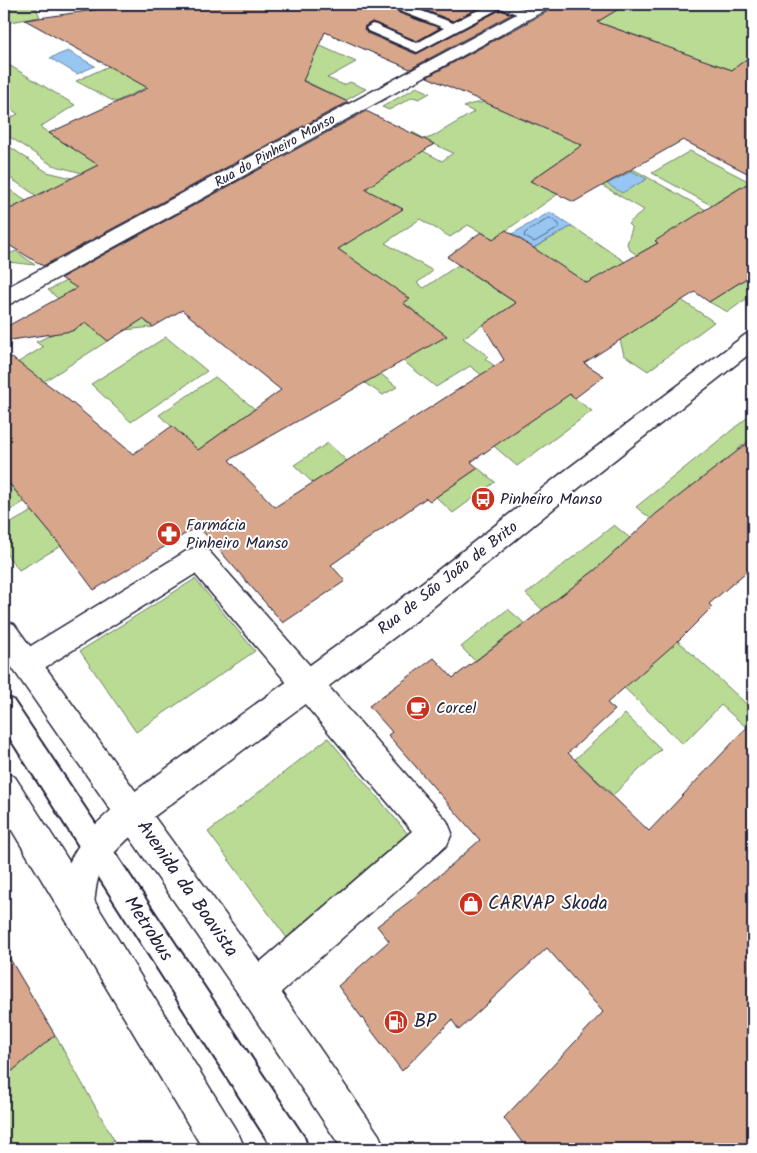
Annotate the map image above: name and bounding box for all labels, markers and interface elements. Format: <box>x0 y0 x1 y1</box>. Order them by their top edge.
street label: Rua do Pinheiro Manso <box>210 109 340 193</box>
bus stop icon: Pinheiro Manso <box>470 486 496 512</box>
place label: Pinheiro Manso <box>500 487 602 512</box>
place label: Farmácia Pinheiro Manso <box>186 513 288 556</box>
street label: Rua de São João de Brito <box>372 515 524 641</box>
pharmacy icon: Farmácia Pinheiro Manso <box>156 521 182 547</box>
cafe icon: Corcel <box>405 695 431 721</box>
place label: Corcel <box>436 696 476 721</box>
street label: Avenida da Boavista <box>128 814 246 964</box>
place label: CARVAP Skoda <box>488 889 608 919</box>
street label: Metrobus <box>116 890 180 968</box>
shop icon: CARVAP Skoda <box>458 891 484 917</box>
place label: BP <box>414 1007 437 1037</box>
fuel station icon: BP <box>383 1009 409 1035</box>

